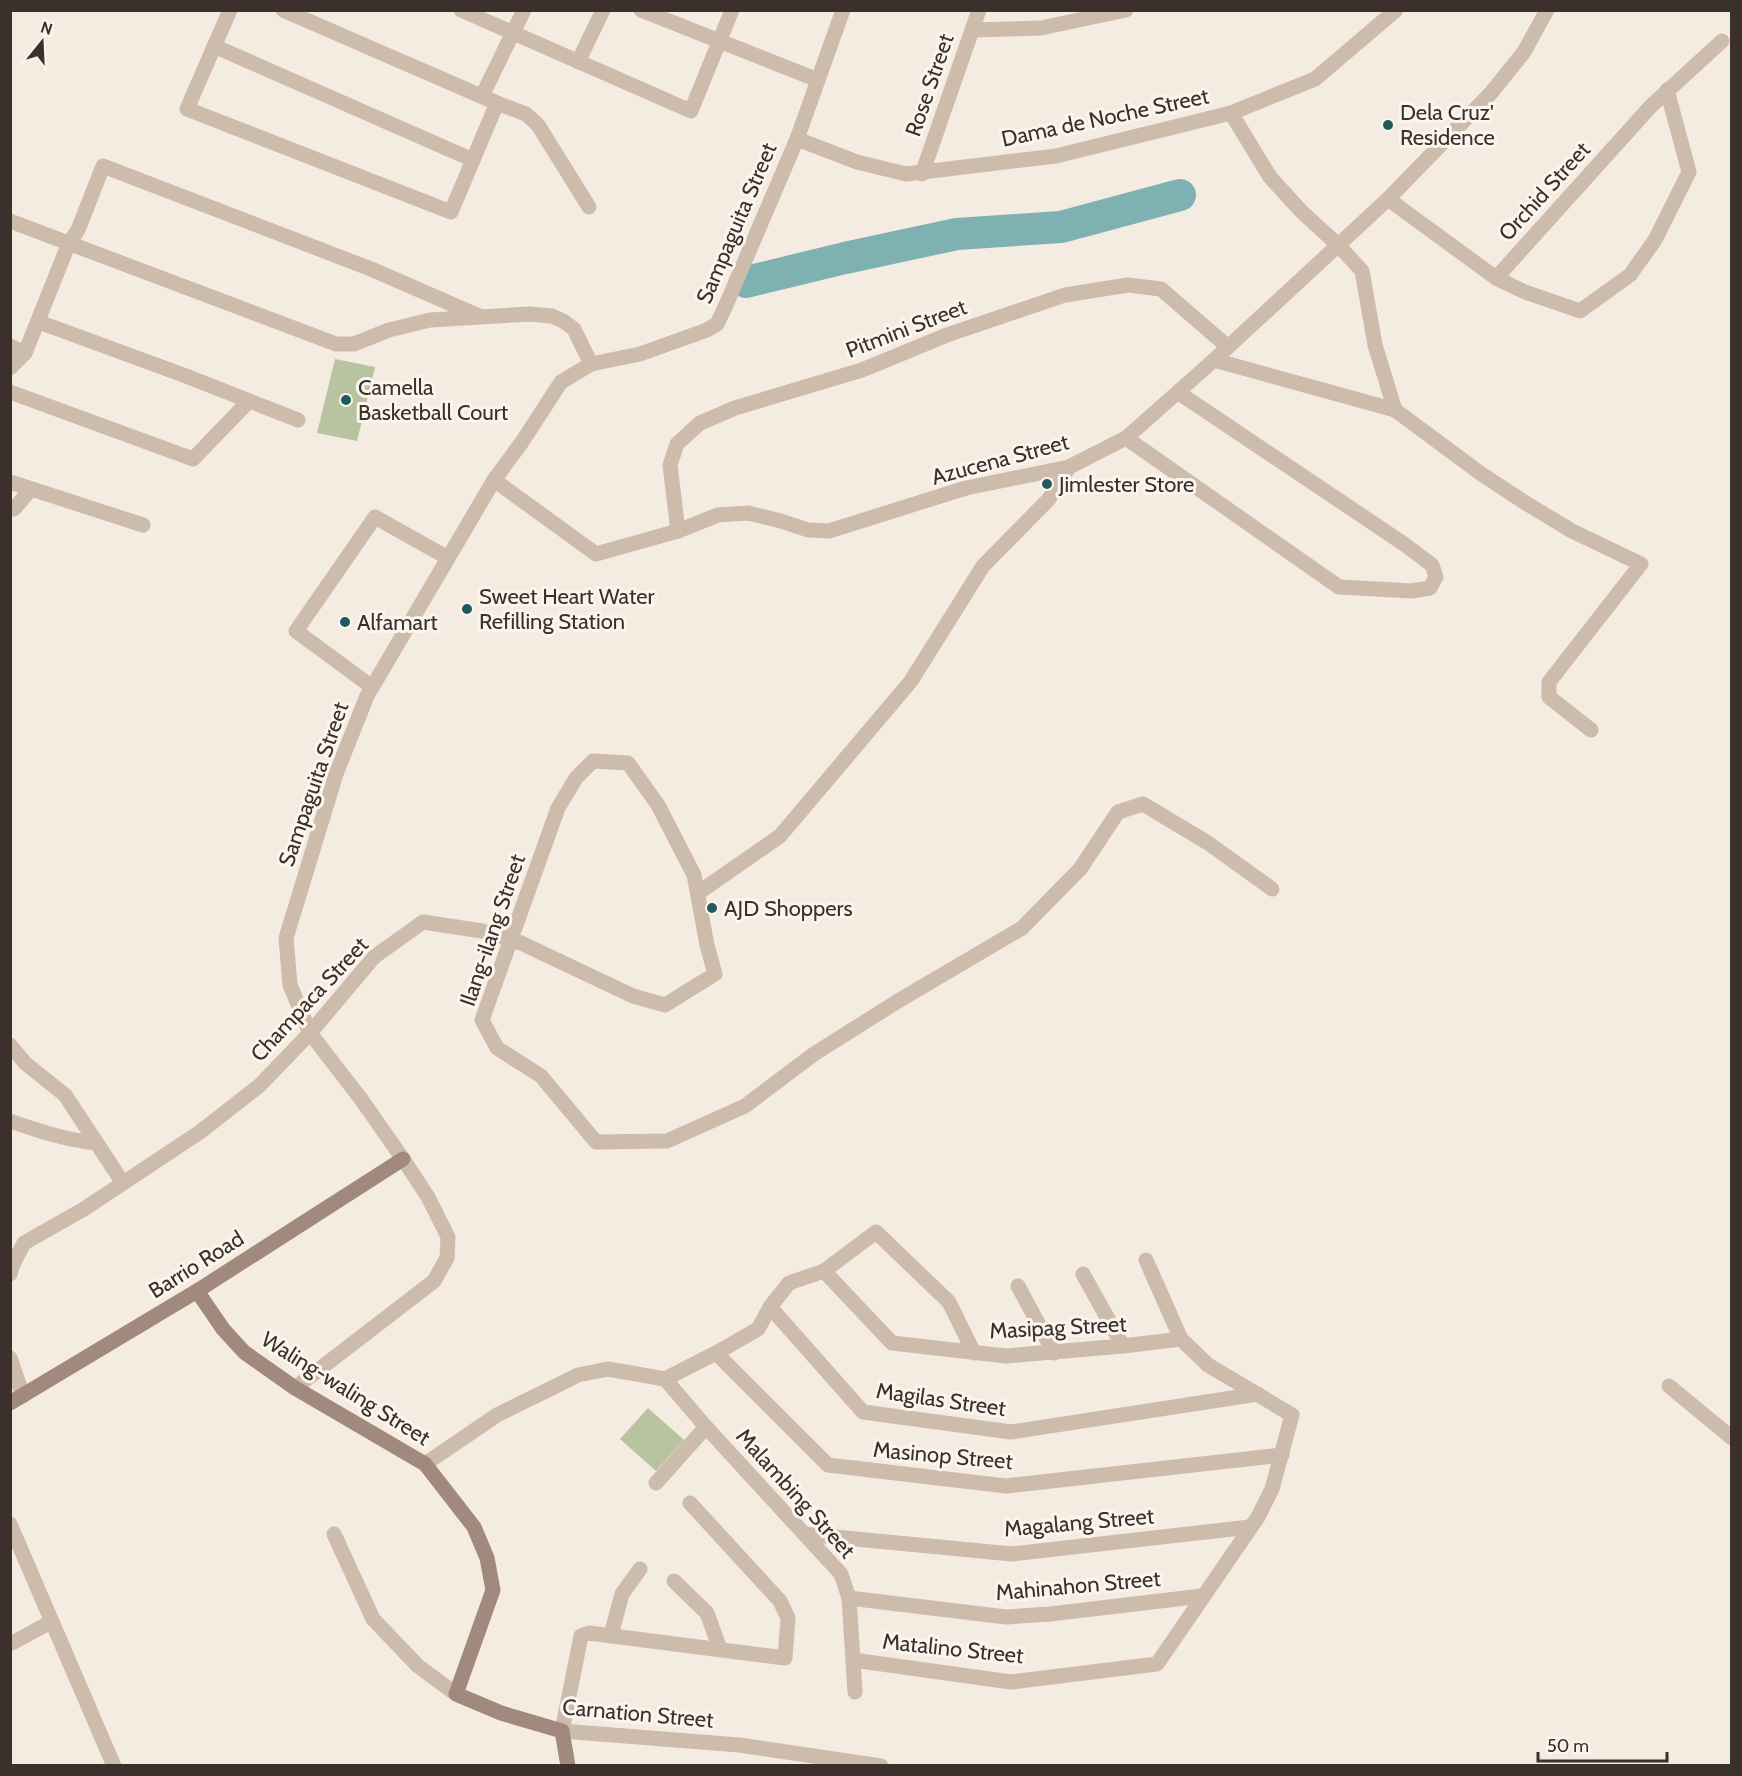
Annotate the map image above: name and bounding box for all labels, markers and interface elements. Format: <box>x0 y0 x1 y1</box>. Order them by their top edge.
north arrow <box>12 12 72 72</box>
text: N <box>38 17 55 39</box>
street label: Rose Street <box>899 30 960 140</box>
street label: Dama de Noche Street <box>999 82 1212 153</box>
place label: Dela Cruz' Residence <box>1400 99 1495 151</box>
marker: Dela Cruz' Residence <box>1381 118 1395 132</box>
street label: Orchid Street <box>1493 136 1596 246</box>
street label: Sampaguita Street <box>690 138 783 308</box>
street label: Pitmini Street <box>842 293 971 364</box>
place label: Camella Basketball Court <box>358 374 509 426</box>
marker: Camella Basketball Court <box>339 393 353 407</box>
street label: Azucena Street <box>929 428 1072 491</box>
place label: Jimlester Store <box>1058 471 1194 498</box>
marker: Jimlester Store <box>1040 477 1054 491</box>
place label: Sweet Heart Water Refilling Station <box>479 583 655 635</box>
marker: Sweet Heart Water Refilling Station <box>460 602 474 616</box>
place label: Alfamart <box>357 609 438 636</box>
marker: Alfamart <box>338 615 352 629</box>
street label: Sampaguita Street <box>273 698 354 870</box>
street label: Ilang-ilang Street <box>454 850 531 1010</box>
place label: AJD Shoppers <box>724 895 853 922</box>
marker: AJD Shoppers <box>705 901 719 915</box>
street label: Champaca Street <box>245 931 374 1067</box>
street label: Barrio Road <box>144 1225 249 1304</box>
street label: Masipag Street <box>989 1310 1128 1345</box>
street label: Waling-waling Street <box>256 1326 436 1452</box>
street label: Magilas Street <box>874 1377 1008 1422</box>
street label: Malambing Street <box>730 1423 861 1564</box>
street label: Masinop Street <box>872 1436 1015 1475</box>
street label: Magalang Street <box>1003 1502 1156 1542</box>
street label: Mahinahon Street <box>994 1565 1162 1606</box>
street label: Matalino Street <box>881 1628 1025 1669</box>
street label: Carnation Street <box>561 1693 715 1734</box>
scale bar <box>1538 1725 1667 1763</box>
text: 50 m <box>1547 1735 1589 1757</box>

